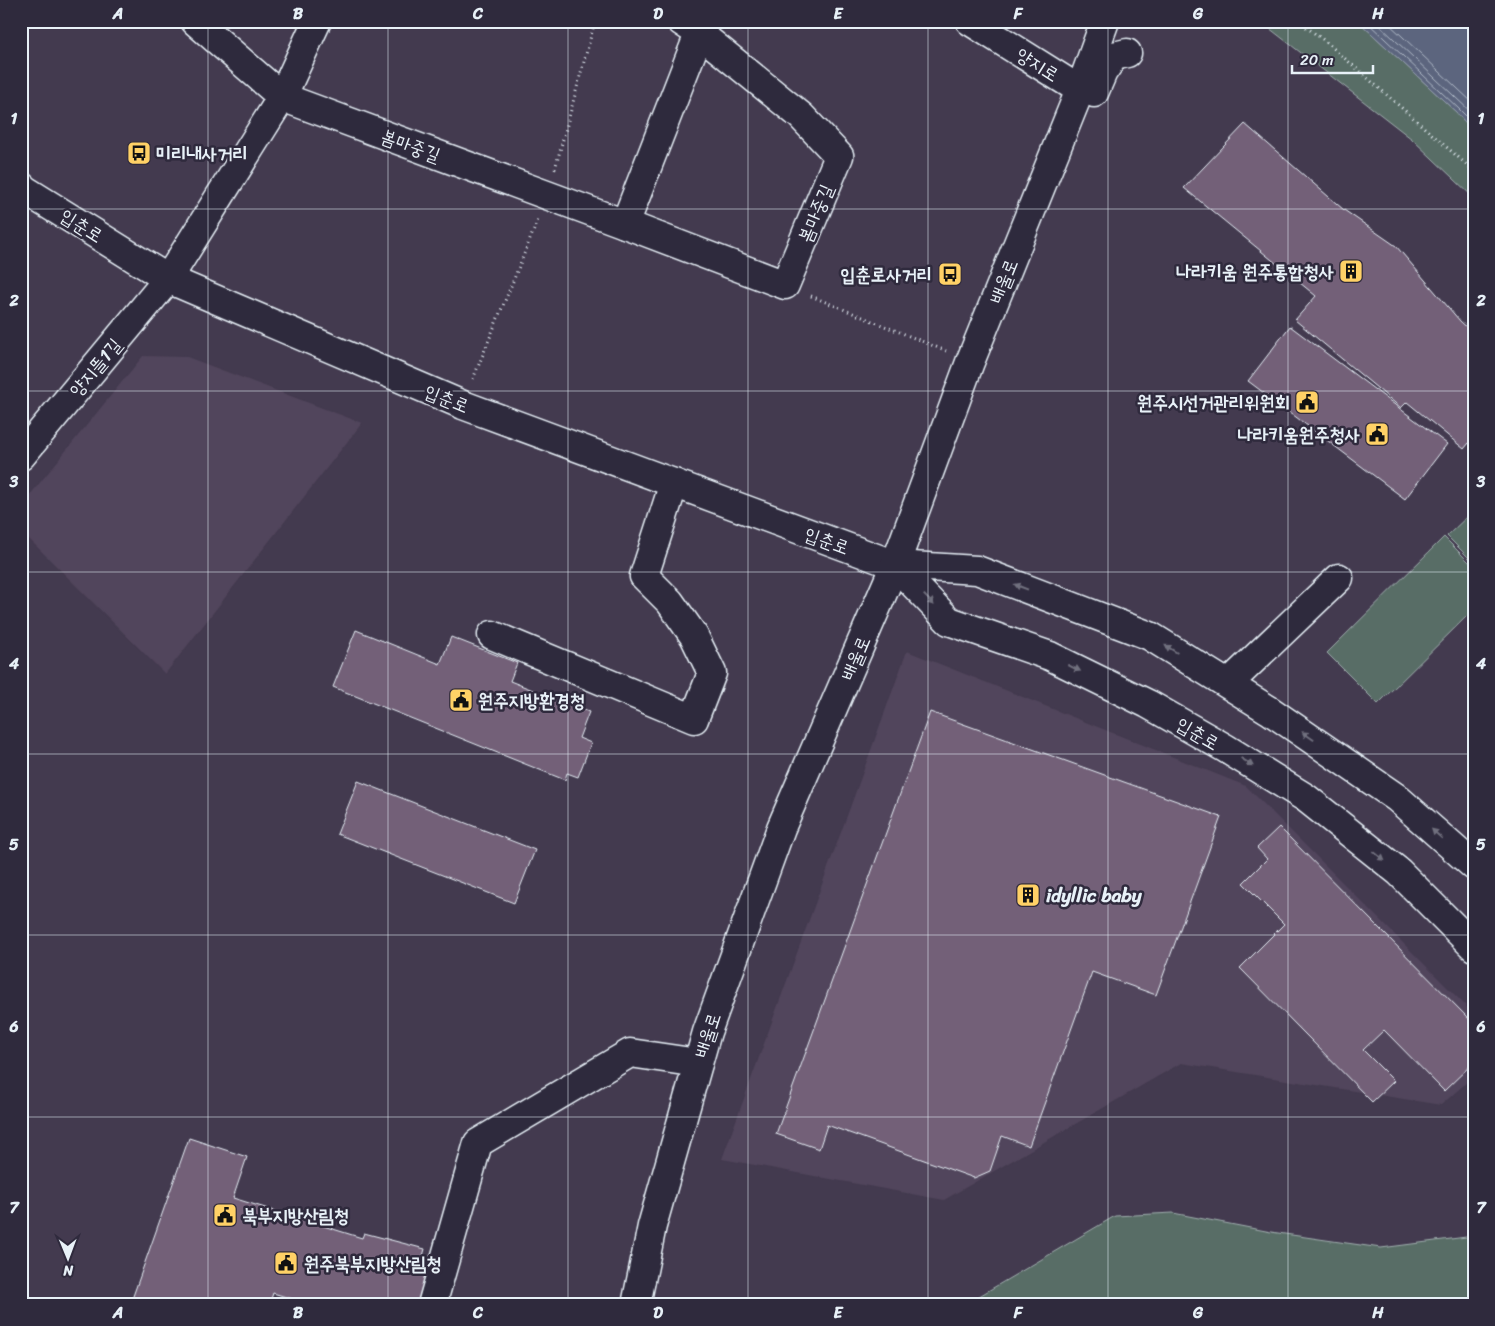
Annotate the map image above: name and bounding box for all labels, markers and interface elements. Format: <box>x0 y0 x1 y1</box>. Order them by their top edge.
text: A <box>112 0 123 28</box>
text: B <box>293 0 304 28</box>
text: C <box>472 0 484 28</box>
text: D <box>653 0 663 28</box>
text: E <box>834 0 844 28</box>
text: F <box>1013 0 1024 28</box>
text: G <box>1192 0 1204 28</box>
text: H <box>1371 0 1384 28</box>
street label: 양지로 <box>1010 38 1066 91</box>
scale bar <box>1292 42 1374 74</box>
text: 20 m <box>1300 47 1334 73</box>
text: 1 <box>11 104 18 133</box>
text: 1 <box>1478 104 1485 133</box>
street label: 봄마중길 <box>376 120 445 171</box>
place label: 미리내사거리 <box>156 137 248 170</box>
bus stop icon: 미리내사거리 <box>126 140 152 166</box>
street label: 봄마중길 <box>788 179 843 248</box>
street label: 입춘로 <box>54 199 110 252</box>
street label: 배울로 <box>980 254 1027 309</box>
place label: 나라키움 원주통합청사 <box>1176 255 1334 288</box>
place label: 입춘로사거리 <box>840 258 932 291</box>
building icon: 나라키움 원주통합청사 <box>1338 258 1364 284</box>
bus stop icon: 입춘로사거리 <box>937 261 963 287</box>
text: 2 <box>8 286 19 315</box>
text: 2 <box>1475 286 1486 315</box>
street label: 양지뜰1길 <box>60 330 130 404</box>
street label: 입춘로 <box>419 375 474 422</box>
place label: 원주시선거관리위원회 <box>1137 386 1290 419</box>
public building icon: 원주시선거관리위원회 <box>1294 389 1320 415</box>
place label: 나라키움원주청사 <box>1238 418 1360 451</box>
public building icon: 나라키움원주청사 <box>1364 421 1390 447</box>
text: 3 <box>9 467 19 496</box>
text: 3 <box>1476 467 1486 496</box>
street label: 입춘로 <box>800 517 854 564</box>
one-way arrow <box>1013 583 1028 591</box>
one-way arrow <box>922 594 934 606</box>
street label: 배울로 <box>831 631 880 686</box>
one-way arrow <box>1164 644 1177 654</box>
text: 4 <box>8 649 19 678</box>
text: 4 <box>1475 649 1486 678</box>
one-way arrow <box>1066 664 1081 672</box>
place label: 원주지방환경청 <box>478 684 585 717</box>
public building icon: 원주지방환경청 <box>448 687 474 713</box>
street label: 입춘로 <box>1170 708 1226 759</box>
one-way arrow <box>1301 731 1314 741</box>
one-way arrow <box>1240 758 1254 767</box>
one-way arrow <box>1432 828 1444 840</box>
text: 5 <box>9 830 19 859</box>
text: 5 <box>1476 830 1486 859</box>
one-way arrow <box>1372 851 1386 861</box>
place label: idyllic baby <box>1046 879 1143 912</box>
building icon: idyllic baby <box>1015 882 1041 908</box>
street label: 배울로 <box>685 1008 730 1062</box>
text: 6 <box>8 1012 19 1041</box>
text: 6 <box>1475 1012 1486 1041</box>
text: 7 <box>9 1193 20 1222</box>
text: 7 <box>1476 1193 1487 1222</box>
place label: 북부지방산림청 <box>242 1199 349 1232</box>
public building icon: 북부지방산림청 <box>212 1202 238 1228</box>
north arrow <box>42 1234 92 1284</box>
place label: 원주북부지방산림청 <box>304 1247 442 1280</box>
public building icon: 원주북부지방산림청 <box>273 1250 299 1276</box>
text: N <box>63 1258 74 1283</box>
text: A <box>112 1298 123 1326</box>
text: B <box>293 1298 304 1326</box>
text: C <box>472 1298 484 1326</box>
text: D <box>653 1298 663 1326</box>
text: E <box>834 1298 844 1326</box>
text: F <box>1013 1298 1024 1326</box>
text: G <box>1192 1298 1204 1326</box>
text: H <box>1371 1298 1384 1326</box>

